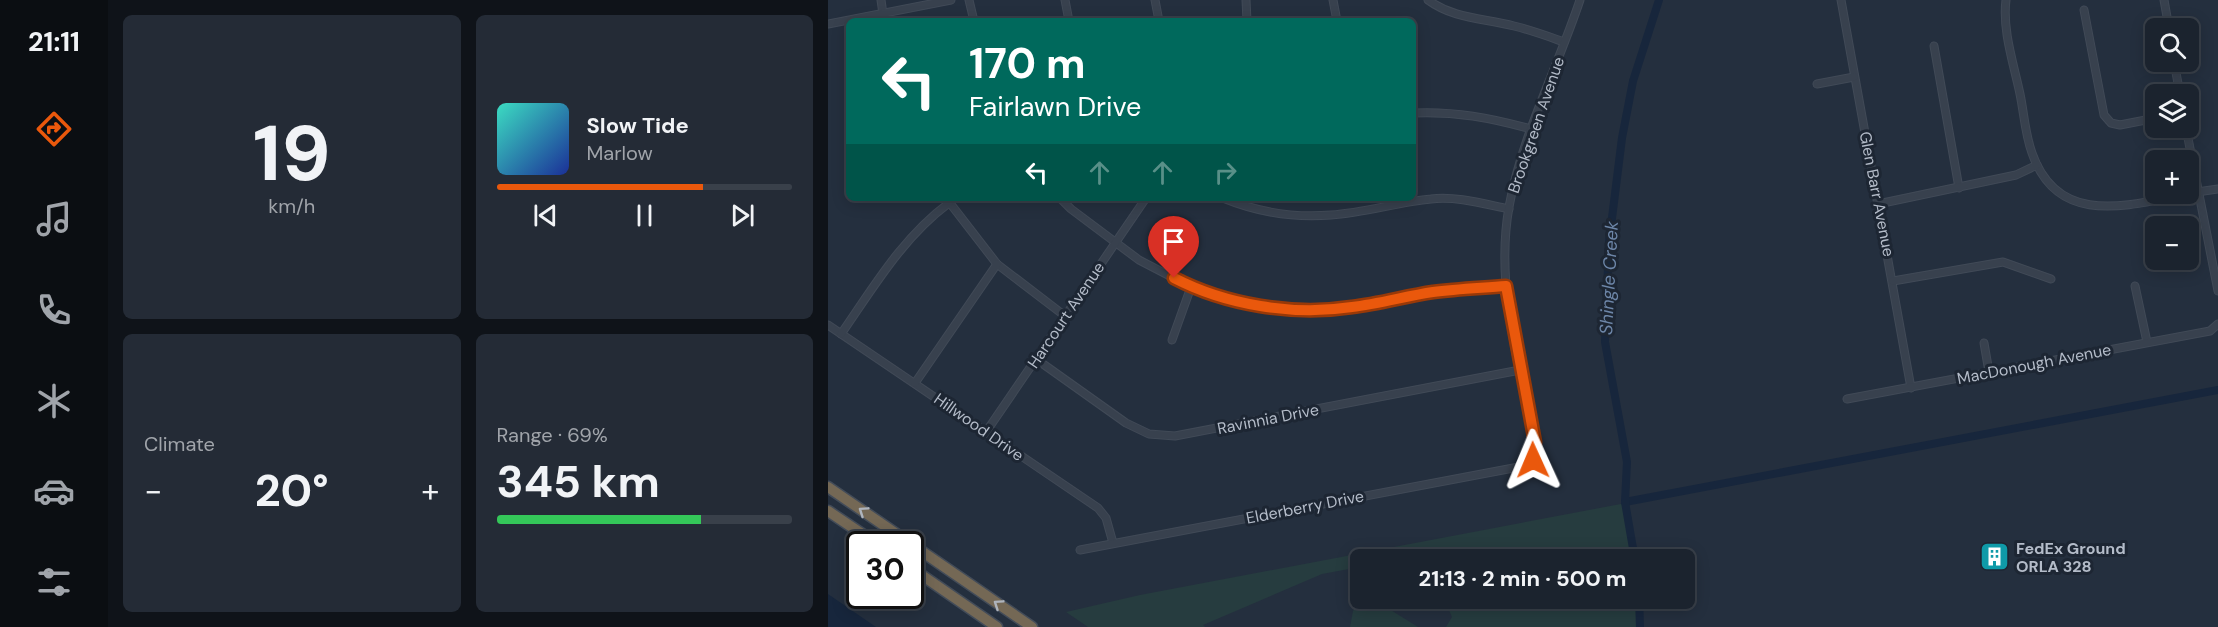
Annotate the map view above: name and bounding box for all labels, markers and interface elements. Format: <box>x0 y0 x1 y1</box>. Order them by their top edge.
map controls <box>2145 18 2199 270</box>
button: search <box>2145 18 2199 72</box>
text: 21:11 <box>28 24 80 59</box>
text: 170 m <box>969 36 1086 91</box>
icon: left <box>870 42 948 120</box>
street label: Brookgreen Avenue <box>1503 54 1569 196</box>
button: layers <box>2145 84 2199 138</box>
text: Fairlawn Drive <box>969 89 1141 124</box>
text: 19 <box>253 103 331 204</box>
icon: directions <box>33 108 75 150</box>
text: Slow Tide <box>587 111 689 140</box>
street label: Glen Barr Avenue <box>1855 130 1899 258</box>
text: Marlow <box>587 140 653 166</box>
button: + <box>2145 150 2199 204</box>
icon: left <box>1020 156 1053 189</box>
icon: ahead <box>1083 156 1116 189</box>
icon: ahead <box>1146 156 1179 189</box>
icon: right <box>1209 156 1242 189</box>
text: km/h <box>268 193 315 219</box>
icon: music <box>33 198 75 240</box>
icon: previous <box>529 199 562 232</box>
icon: pause <box>628 199 661 232</box>
icon: next <box>726 199 759 232</box>
pin <box>1148 216 1199 278</box>
button: − <box>2145 216 2199 270</box>
water label: Shingle Creek <box>1594 220 1624 336</box>
icon: arrive <box>1157 225 1190 258</box>
street label: Harcourt Avenue <box>1023 258 1109 372</box>
icon: phone <box>33 289 75 331</box>
street label: MacDonough Avenue <box>1955 339 2113 389</box>
icon: climate <box>33 380 75 422</box>
street label: Hillwood Drive <box>930 388 1028 466</box>
street label: Ravinnia Drive <box>1215 399 1321 439</box>
text: Range · 69% <box>497 422 608 448</box>
position arrow <box>1501 428 1565 492</box>
text: Climate <box>144 431 215 457</box>
text: 345 km <box>497 452 660 511</box>
text: 20° <box>255 461 329 520</box>
text: − <box>144 469 162 512</box>
text: + <box>421 469 439 512</box>
icon: car <box>33 470 75 512</box>
street label: Elderberry Drive <box>1244 485 1366 529</box>
one-way arrow <box>859 507 870 518</box>
speed limit sign: 30 <box>846 531 924 609</box>
place label: FedEx Ground ORLA 328 <box>2016 538 2126 577</box>
building icon: FedEx Ground ORLA 328 <box>1979 541 2011 573</box>
icon: filters <box>33 561 75 603</box>
text: 21:13 · 2 min · 500 m <box>1418 564 1627 593</box>
one-way arrow <box>993 600 1004 611</box>

